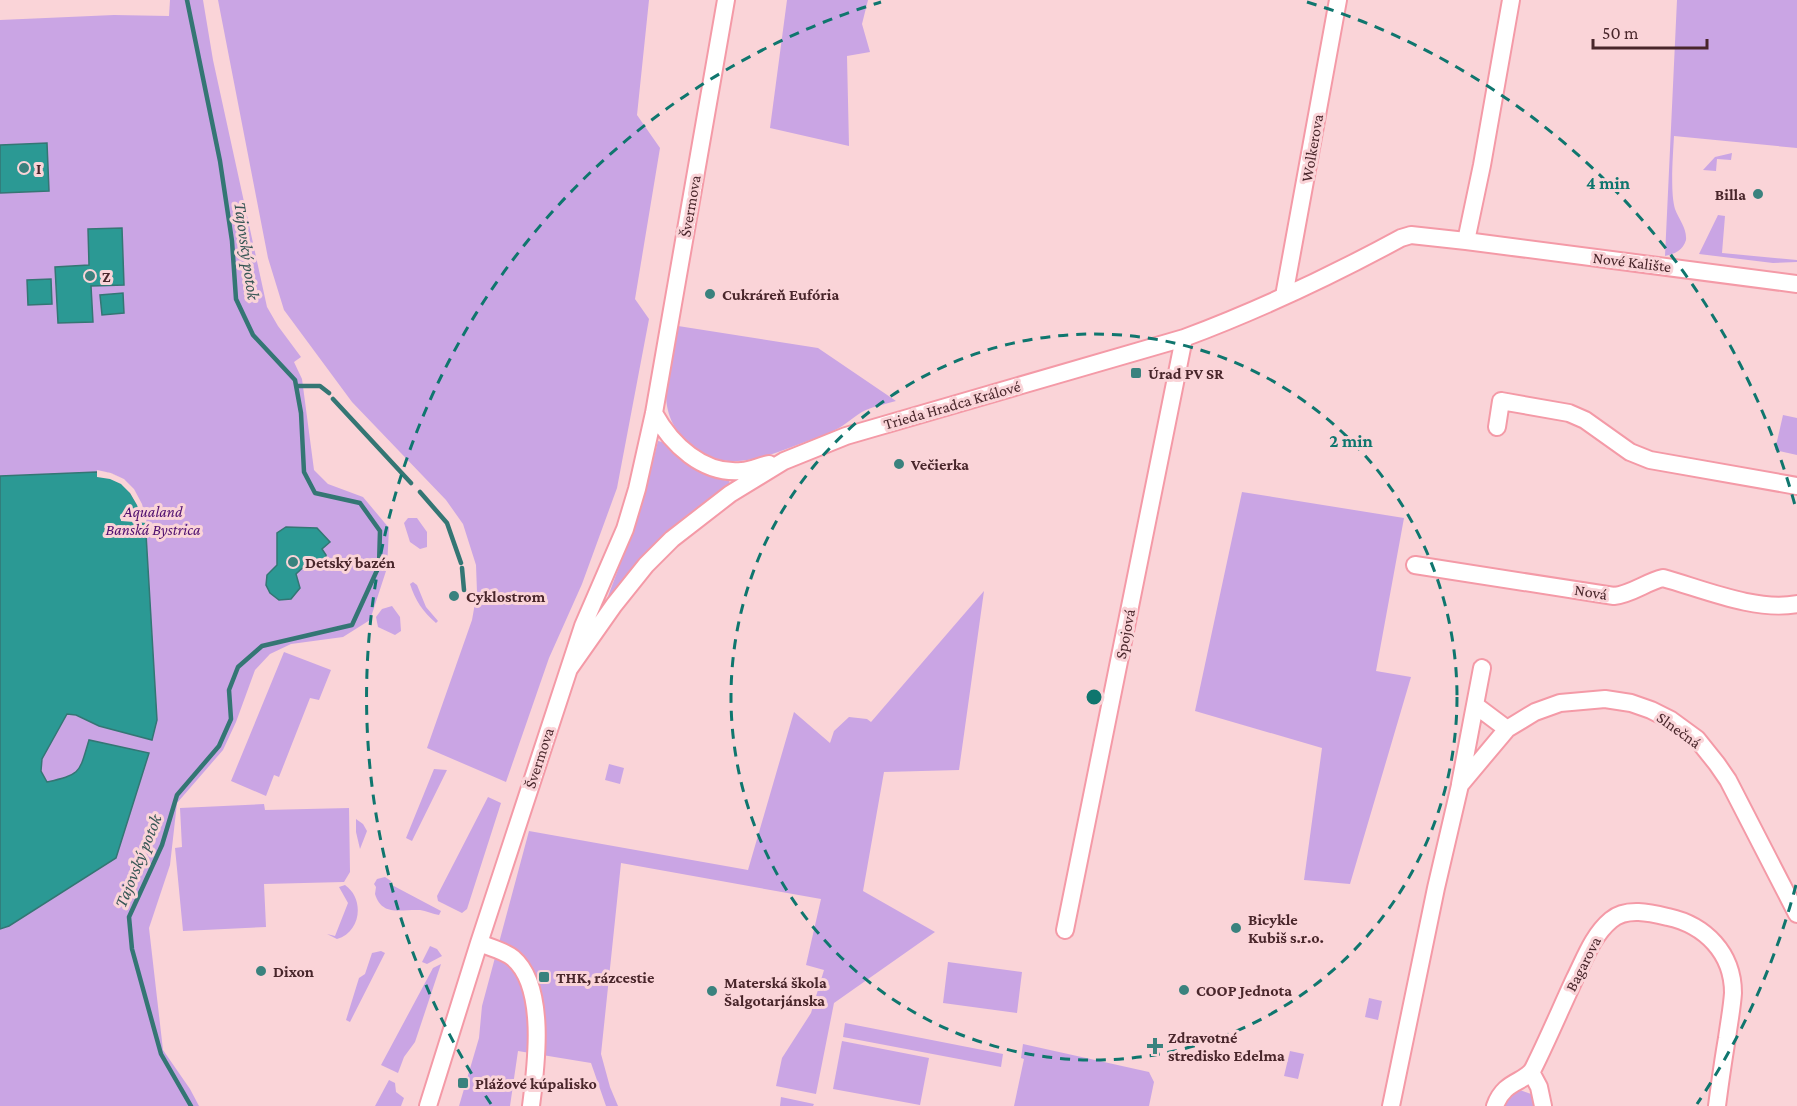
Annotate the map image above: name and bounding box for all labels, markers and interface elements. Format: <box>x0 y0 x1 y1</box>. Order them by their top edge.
scale bar <box>1593 12 1707 50</box>
text: 50 m <box>1602 23 1639 43</box>
street label: Wolkerova <box>1298 112 1326 183</box>
place label: I <box>36 160 41 177</box>
marker: I <box>17 161 31 175</box>
street label: Švermova <box>676 173 704 238</box>
text: 4 min <box>1586 173 1631 193</box>
place label: Billa <box>1715 186 1746 203</box>
marker: Billa <box>1751 187 1765 201</box>
water label: Tajovský potok <box>229 201 264 302</box>
street label: Nové Kalište <box>1592 249 1672 275</box>
place label: Z <box>102 268 111 285</box>
marker: Z <box>83 269 97 283</box>
place label: Cukráreň Eufória <box>722 286 839 303</box>
marker: Cukráreň Eufória <box>703 287 717 301</box>
place label: Úrad PV SR <box>1148 365 1224 382</box>
marker: Úrad PV SR <box>1129 366 1143 380</box>
street label: Trieda Hradca Králové <box>882 377 1022 433</box>
text: 2 min <box>1329 431 1373 451</box>
place label: Večierka <box>910 456 969 473</box>
marker: Večierka <box>892 457 906 471</box>
park label: Aqualand Banská Bystrica <box>106 503 201 539</box>
place label: Detský bazén <box>305 554 395 571</box>
marker: Detský bazén <box>286 555 300 569</box>
street label: Nová <box>1573 581 1609 603</box>
place label: Cyklostrom <box>466 588 546 605</box>
marker: Cyklostrom <box>447 589 461 603</box>
street label: Spojová <box>1112 607 1139 661</box>
centre of rings <box>1084 687 1104 707</box>
street label: Slnečná <box>1654 708 1705 752</box>
street label: Švermova <box>521 725 557 790</box>
water label: Tajovský potok <box>110 810 167 911</box>
place label: Bicykle Kubiš s.r.o. <box>1248 911 1324 946</box>
marker: Bicykle Kubiš s.r.o. <box>1229 921 1243 935</box>
street label: Bagarova <box>1562 933 1605 995</box>
place label: Dixon <box>273 963 314 980</box>
marker: Dixon <box>254 964 268 978</box>
place label: THK, rázcestie <box>556 969 655 986</box>
marker: THK, rázcestie <box>537 970 551 984</box>
place label: Materská škola Šalgotarjánska <box>724 974 827 1010</box>
place label: COOP Jednota <box>1196 982 1292 999</box>
marker: COOP Jednota <box>1177 983 1191 997</box>
marker: Materská škola Šalgotarjánska <box>705 984 719 998</box>
place label: Zdravotné stredisko Edelma <box>1168 1029 1285 1064</box>
marker: Zdravotné stredisko Edelma <box>1146 1037 1164 1055</box>
place label: Plážové kúpalisko <box>475 1075 597 1092</box>
marker: Plážové kúpalisko <box>456 1076 470 1090</box>

